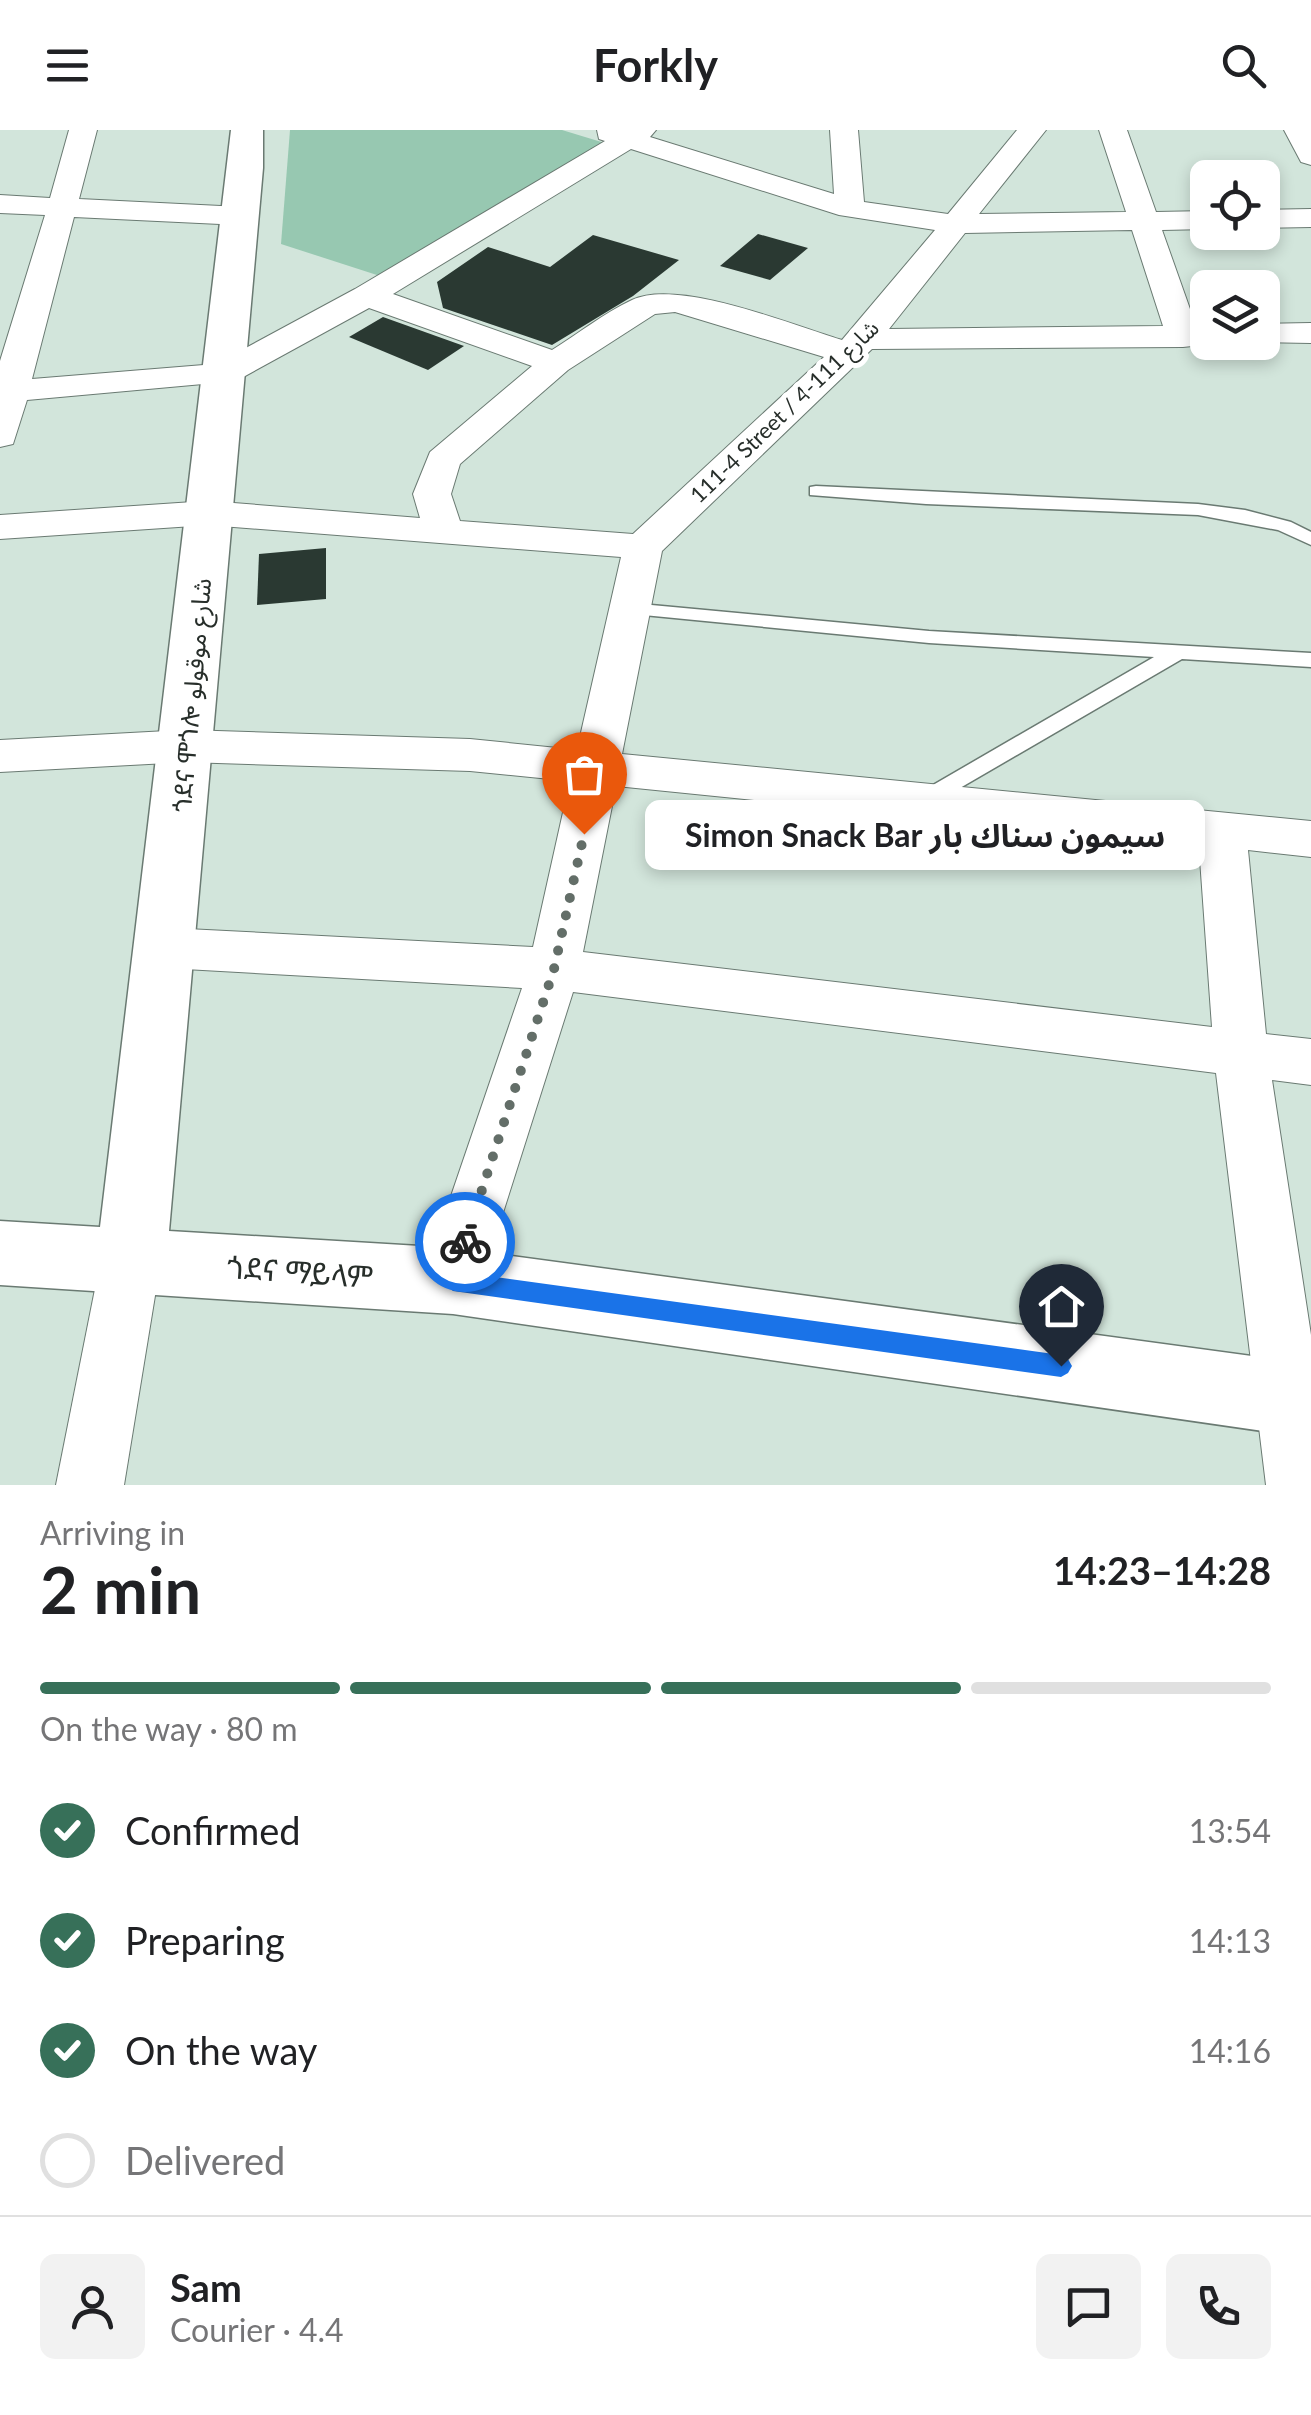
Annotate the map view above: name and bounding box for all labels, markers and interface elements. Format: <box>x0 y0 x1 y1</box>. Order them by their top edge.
icon: menu <box>40 38 95 93</box>
text: Forkly <box>593 38 718 92</box>
icon: search <box>1216 38 1271 93</box>
map controls <box>1190 160 1280 360</box>
button: locate <box>1190 160 1280 250</box>
button: layers <box>1190 270 1280 360</box>
street label: 111-4 Street / شارع 111-4 <box>684 314 887 511</box>
street label: ጎደና ሞጎሎ شارع موقولو <box>166 577 221 814</box>
pin <box>542 732 627 835</box>
icon: bag <box>557 747 612 802</box>
callout: Simon Snack Bar سيمون سناك بار <box>644 799 1204 869</box>
text: Simon Snack Bar سيمون سناك بار <box>685 815 1165 854</box>
courier <box>415 1192 515 1292</box>
icon: bike <box>438 1215 493 1270</box>
street label: ጎደና ማይላም <box>226 1248 374 1294</box>
pin <box>1019 1264 1104 1367</box>
icon: home <box>1034 1279 1089 1334</box>
text: Arriving in <box>40 1513 185 1552</box>
text: 14:23–14:28 <box>1053 1547 1271 1593</box>
text: 2 min <box>40 1550 201 1628</box>
text: On the way · 80 m <box>40 1709 298 1748</box>
icon: check <box>40 1803 95 1858</box>
text: Confirmed <box>125 1807 301 1853</box>
text: 13:54 <box>1189 1811 1271 1850</box>
icon: check <box>40 1913 95 1968</box>
text: Preparing <box>125 1917 285 1963</box>
text: 14:13 <box>1189 1921 1271 1960</box>
icon: check <box>40 2023 95 2078</box>
text: On the way <box>125 2027 317 2073</box>
text: 14:16 <box>1189 2031 1271 2070</box>
text: Delivered <box>125 2137 285 2183</box>
button: person <box>40 2254 145 2359</box>
button: chat <box>1036 2254 1141 2359</box>
button: phone <box>1166 2254 1271 2359</box>
text: Sam <box>170 2264 242 2310</box>
text: Courier · 4.4 <box>170 2310 344 2349</box>

